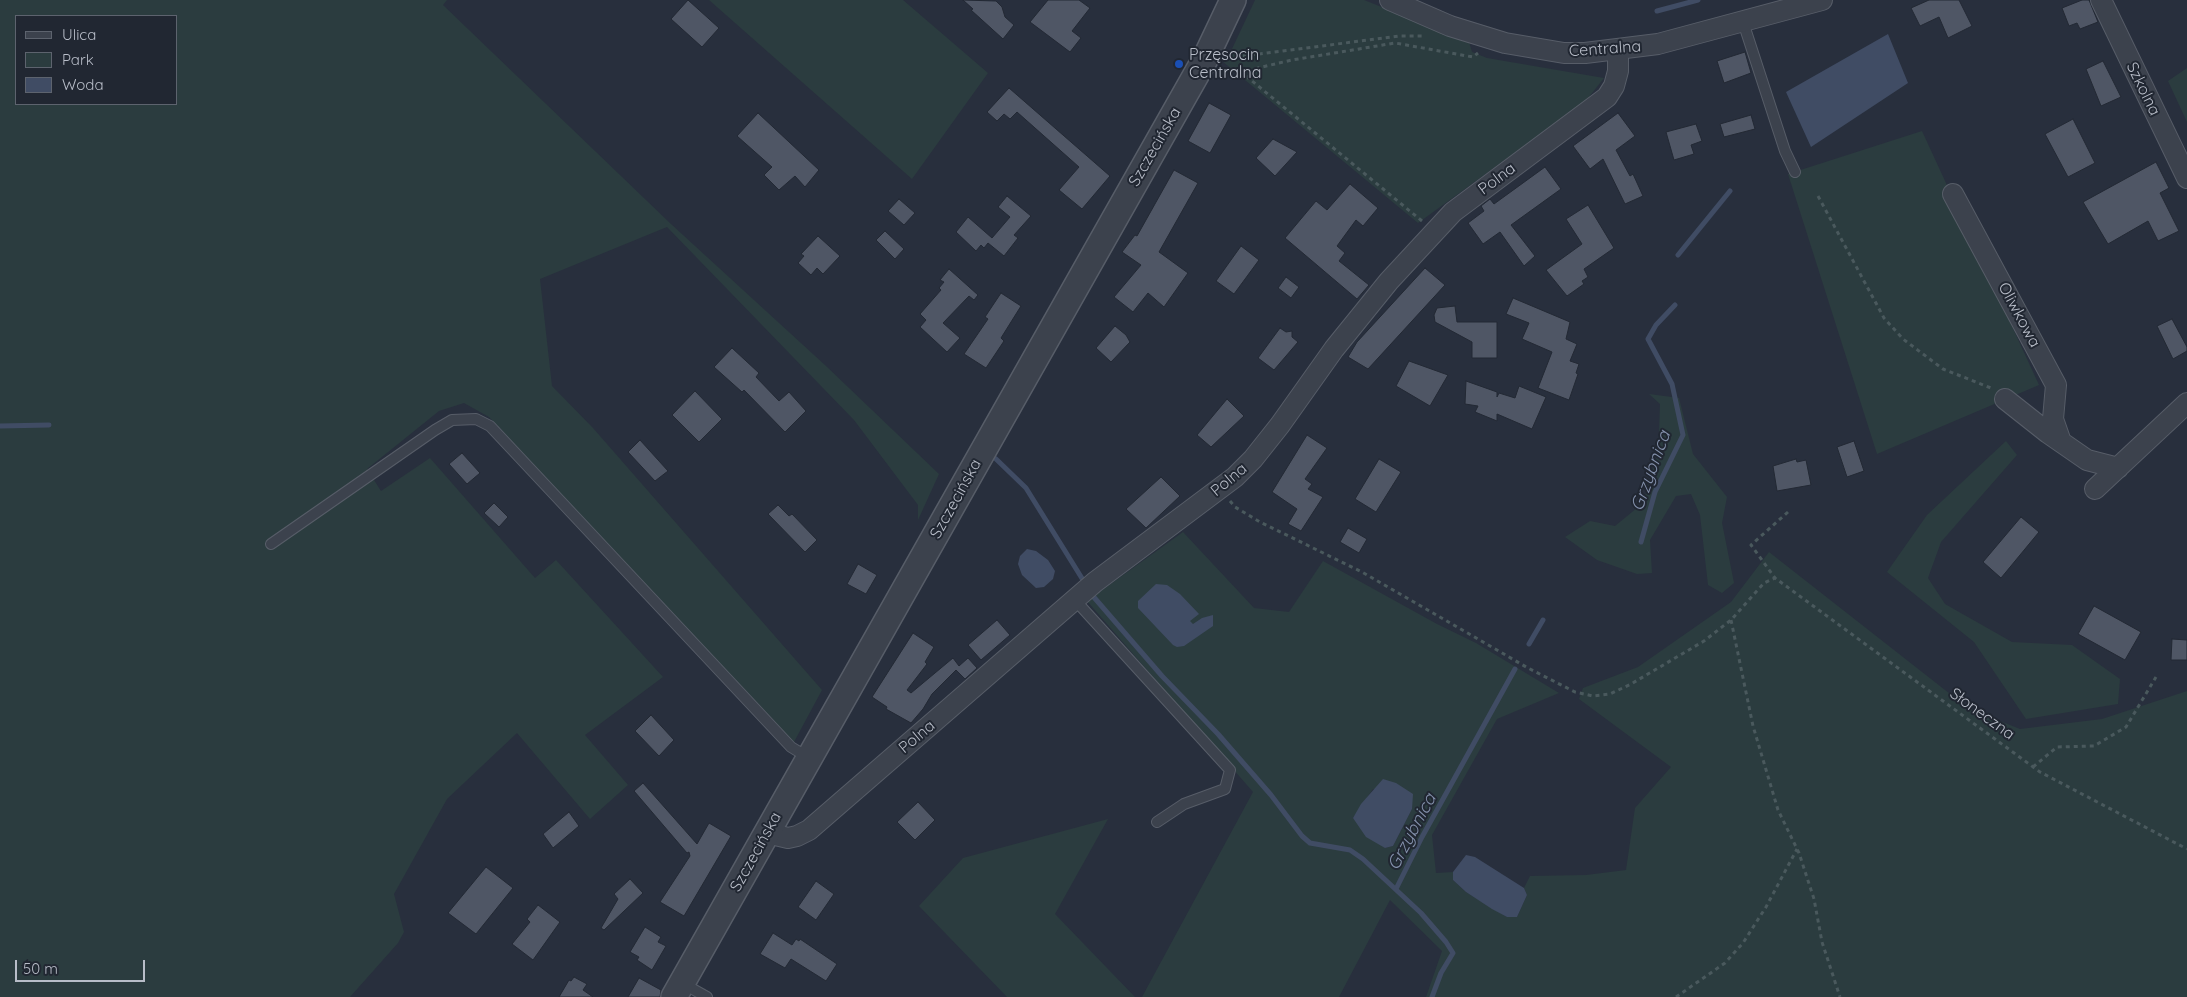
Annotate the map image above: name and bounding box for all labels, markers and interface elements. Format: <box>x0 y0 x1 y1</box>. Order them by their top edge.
legend <box>15 15 178 105</box>
text: Ulica <box>62 25 96 44</box>
street label: Centralna <box>1568 37 1642 61</box>
place label: Przęsocin Centralna <box>1189 45 1261 83</box>
text: Park <box>62 50 94 69</box>
marker: Przęsocin Centralna <box>1173 58 1185 70</box>
street label: Szkolna <box>2122 59 2164 119</box>
text: Woda <box>62 75 104 94</box>
street label: Szczecińska <box>1125 104 1185 190</box>
street label: Polna <box>1475 159 1519 199</box>
street label: Oliwkowa <box>1994 279 2044 351</box>
water label: Grzybnica <box>1627 428 1675 514</box>
street label: Szczecińska <box>926 456 986 542</box>
street label: Polna <box>1207 459 1251 501</box>
street label: Słoneczna <box>1946 684 2018 744</box>
street label: Polna <box>895 716 939 758</box>
water label: Grzybnica <box>1383 790 1441 874</box>
street label: Szczecińska <box>726 809 786 895</box>
scale bar <box>18 950 148 982</box>
text: 50 m <box>23 959 58 978</box>

